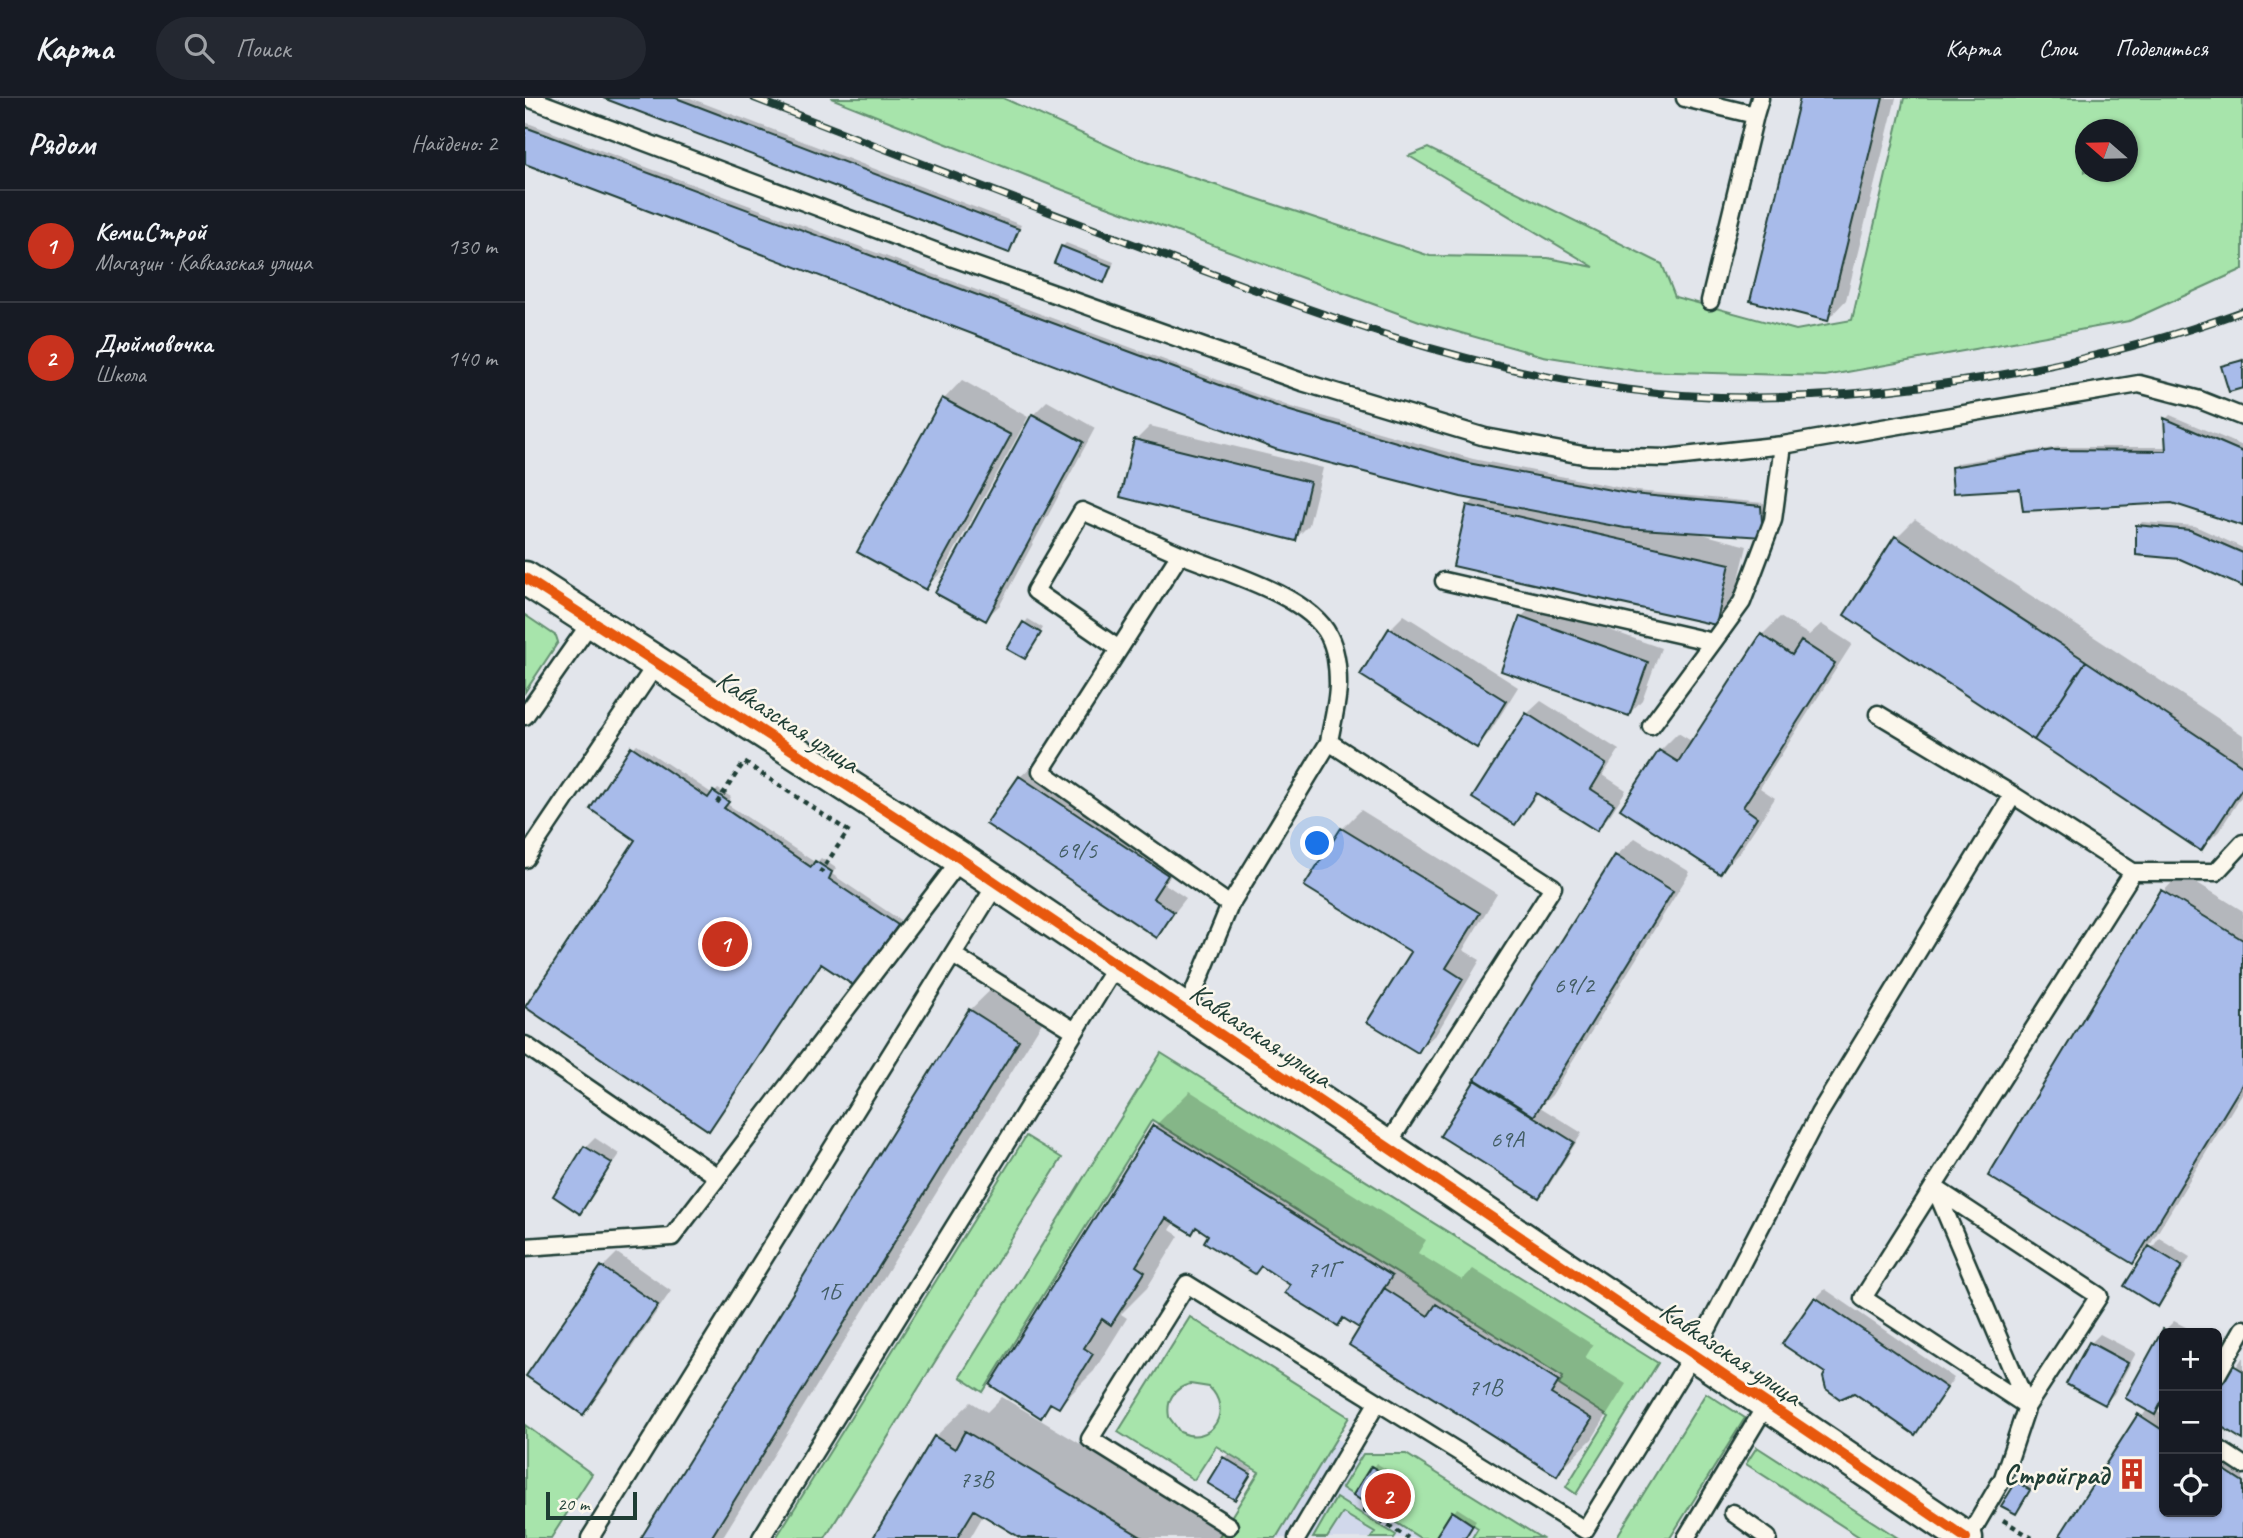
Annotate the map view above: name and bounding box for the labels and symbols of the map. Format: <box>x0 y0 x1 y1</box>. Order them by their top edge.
north arrow <box>2075 119 2138 182</box>
street label: Кавказская улица <box>710 662 868 781</box>
your location <box>1300 826 1334 860</box>
house number: 69/5 <box>1057 835 1098 865</box>
pin: 1 <box>702 918 748 970</box>
house number: 69/2 <box>1554 970 1596 1000</box>
street label: Кавказская улица <box>1183 975 1340 1096</box>
house number: 69А <box>1490 1124 1525 1154</box>
house number: 71Г <box>1307 1254 1344 1284</box>
house number: 1Б <box>817 1277 844 1307</box>
street label: Кавказская улица <box>1653 1293 1810 1414</box>
house number: 71В <box>1468 1372 1504 1402</box>
place label: Стройград <box>2003 1457 2112 1492</box>
building icon: Стройград <box>2115 1457 2149 1491</box>
house number: 73В <box>959 1464 995 1494</box>
pin: 2 <box>1365 1470 1411 1522</box>
scale bar <box>546 1489 637 1521</box>

